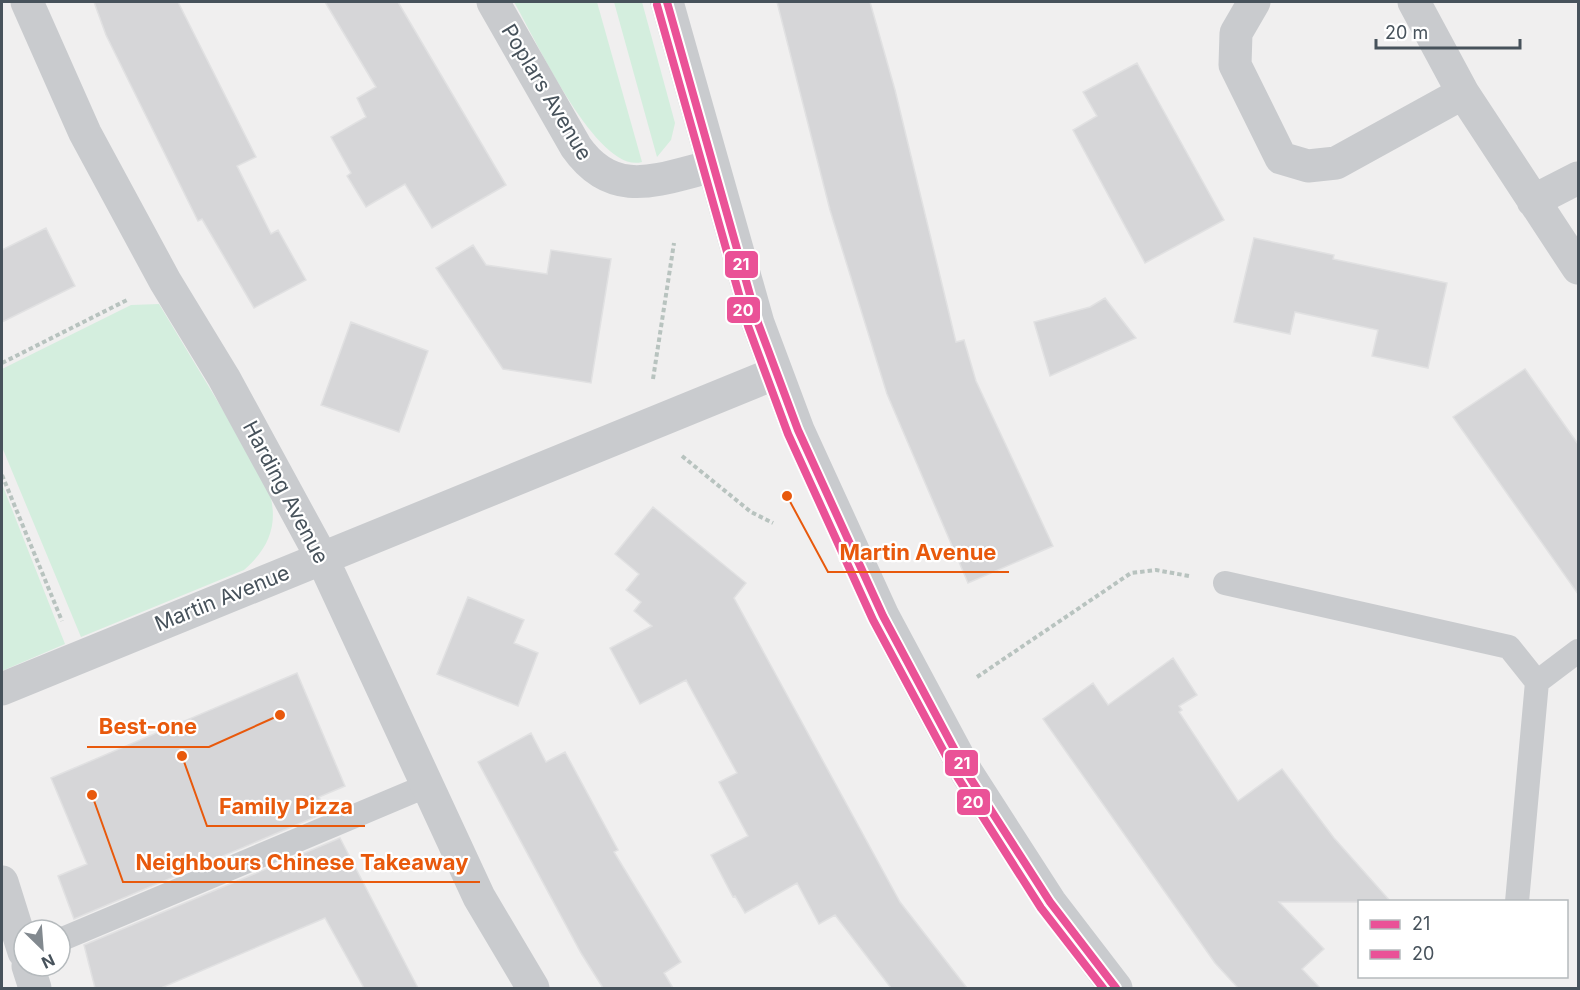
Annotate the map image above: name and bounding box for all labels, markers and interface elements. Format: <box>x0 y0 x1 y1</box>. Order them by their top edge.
scale bar <box>1376 12 1520 50</box>
street label: Poplars Avenue <box>497 19 597 165</box>
text: 20 m <box>1385 22 1428 43</box>
line badge: 21 <box>724 250 759 279</box>
text: 21 <box>733 254 749 274</box>
line badge: 20 <box>726 296 761 324</box>
text: 20 <box>733 300 754 320</box>
street label: Harding Avenue <box>238 416 334 568</box>
callout: Martin Avenue <box>828 532 1009 572</box>
text: Martin Avenue <box>840 539 996 565</box>
street label: Martin Avenue <box>151 560 293 636</box>
callout: Best-one <box>87 707 209 747</box>
text: Best-one <box>99 713 197 739</box>
line badge: 21 <box>944 749 979 777</box>
text: 21 <box>954 753 970 773</box>
callout: Family Pizza <box>207 786 365 826</box>
line badge: 20 <box>956 788 991 816</box>
text: 20 <box>963 792 984 812</box>
text: Family Pizza <box>219 793 353 819</box>
callout: Neighbours Chinese Takeaway <box>123 842 480 882</box>
text: Neighbours Chinese Takeaway <box>136 849 468 875</box>
legend <box>1358 900 1568 978</box>
text: 21 <box>1412 913 1430 934</box>
north arrow <box>12 918 72 978</box>
text: 20 <box>1412 943 1434 964</box>
text: N <box>39 950 58 973</box>

